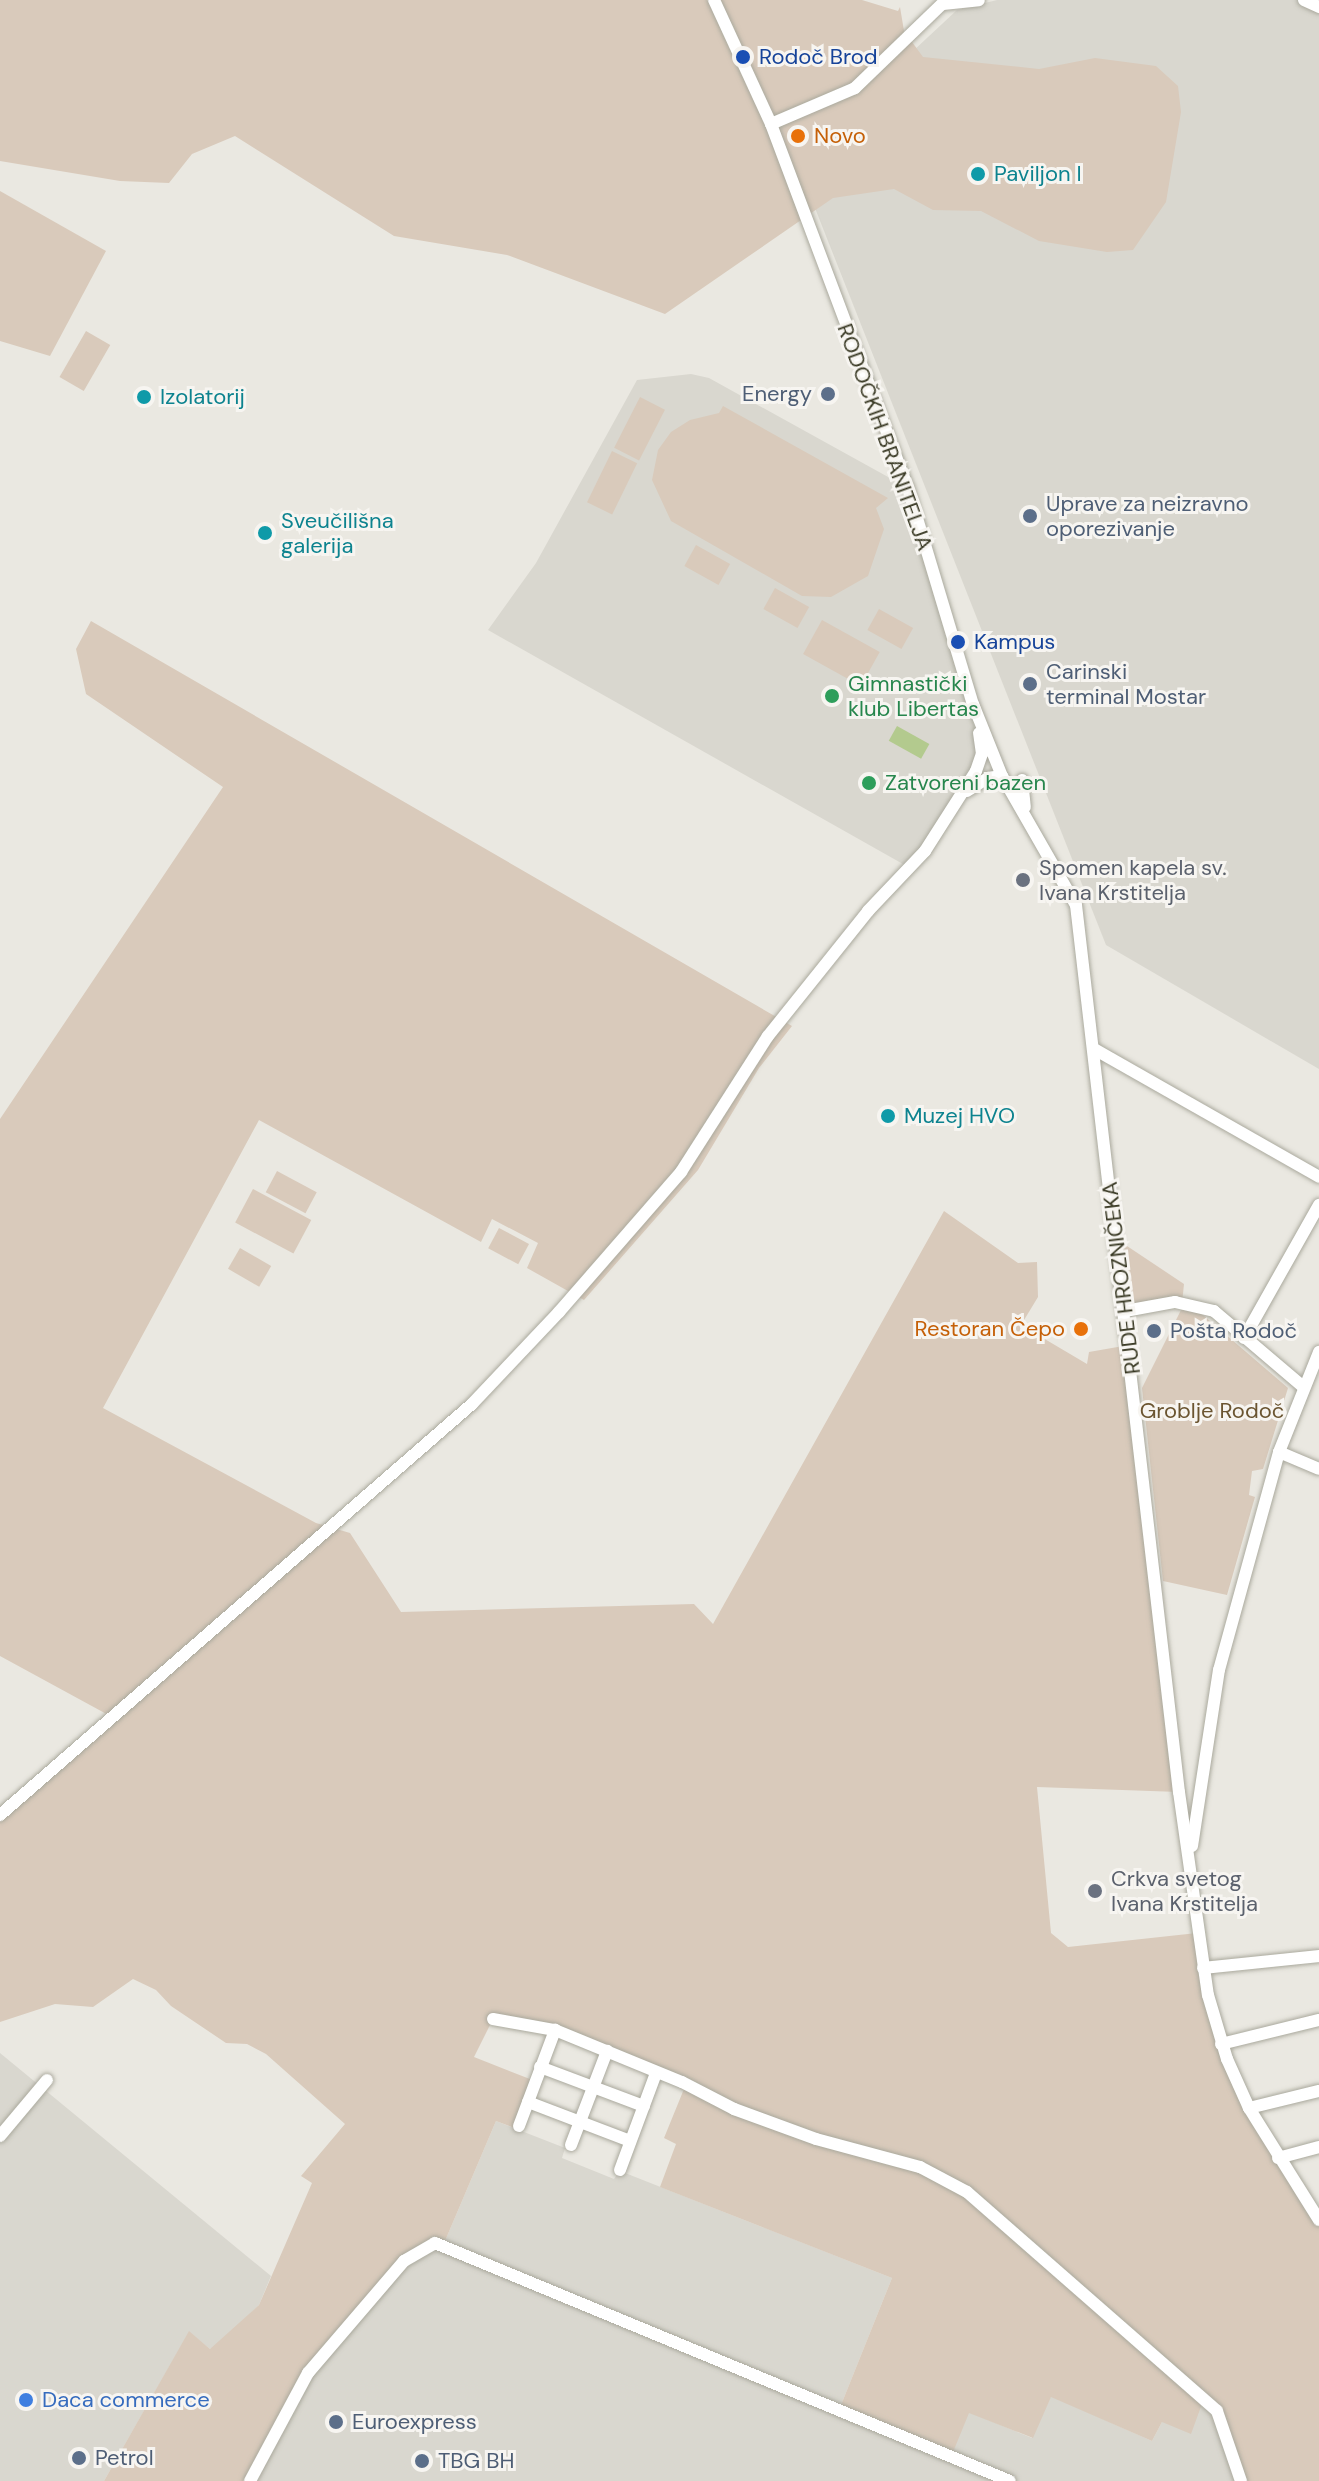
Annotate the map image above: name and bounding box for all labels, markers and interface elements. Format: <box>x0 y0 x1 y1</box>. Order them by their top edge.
place label: Rodoč Brod <box>759 44 878 70</box>
marker: Rodoč Brod <box>734 48 752 66</box>
place label: Novo <box>814 123 866 149</box>
marker: Novo <box>789 127 807 145</box>
place label: Paviljon I <box>994 161 1082 187</box>
marker: Paviljon I <box>969 165 987 183</box>
street label: RODOČKIH BRANITELJA <box>832 320 938 554</box>
place label: Energy <box>742 381 812 407</box>
place label: Izolatorij <box>160 384 245 410</box>
marker: Energy <box>819 385 837 403</box>
marker: Izolatorij <box>135 388 153 406</box>
place label: Uprave za neizravno oporezivanje <box>1046 490 1249 542</box>
place label: Sveučilišna galerija <box>281 507 394 558</box>
marker: Uprave za neizravno oporezivanje <box>1021 507 1039 525</box>
marker: Sveučilišna galerija <box>256 524 274 542</box>
place label: Kampus <box>974 629 1055 655</box>
marker: Kampus <box>949 633 967 651</box>
place label: Carinski terminal Mostar <box>1046 658 1206 710</box>
place label: Gimnastički klub Libertas <box>848 670 979 722</box>
marker: Carinski terminal Mostar <box>1021 675 1039 693</box>
marker: Gimnastički klub Libertas <box>823 687 841 705</box>
place label: Zatvoreni bazen <box>885 770 1046 796</box>
marker: Zatvoreni bazen <box>860 774 878 792</box>
place label: Spomen kapela sv. Ivana Krstitelja <box>1039 854 1227 906</box>
marker: Spomen kapela sv. Ivana Krstitelja <box>1014 871 1032 889</box>
place label: Muzej HVO <box>904 1103 1015 1129</box>
marker: Muzej HVO <box>879 1107 897 1125</box>
street label: RUDE HROZNIČEKA <box>1096 1180 1146 1376</box>
place label: Restoran Čepo <box>914 1316 1065 1342</box>
place label: Pošta Rodoč <box>1170 1318 1297 1344</box>
marker: Restoran Čepo <box>1072 1320 1090 1338</box>
marker: Pošta Rodoč <box>1145 1322 1163 1340</box>
park label: Groblje Rodoč <box>1140 1398 1284 1424</box>
place label: Crkva svetog Ivana Krstitelja <box>1111 1865 1258 1916</box>
marker: Crkva svetog Ivana Krstitelja <box>1086 1882 1104 1900</box>
place label: Daca commerce <box>42 2387 210 2413</box>
marker: Daca commerce <box>17 2391 35 2409</box>
place label: Euroexpress <box>352 2409 477 2435</box>
marker: Euroexpress <box>327 2413 345 2431</box>
place label: Petrol <box>95 2445 154 2471</box>
place label: TBG BH <box>438 2448 514 2474</box>
marker: Petrol <box>70 2449 88 2467</box>
marker: TBG BH <box>413 2452 431 2470</box>

